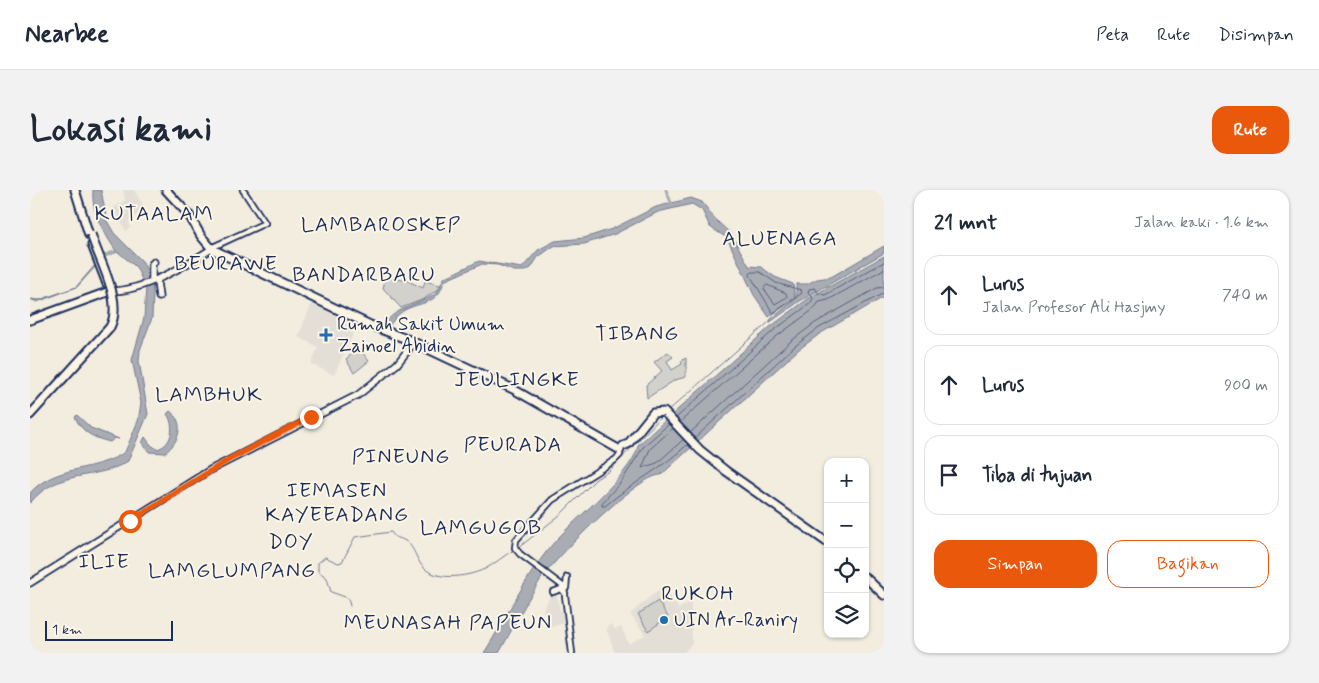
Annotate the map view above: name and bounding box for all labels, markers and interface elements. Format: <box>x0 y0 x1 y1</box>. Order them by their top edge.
text: Nearbee <box>25 19 109 50</box>
text: Peta <box>1096 23 1129 47</box>
text: Rute <box>1157 23 1190 47</box>
text: Disimpan <box>1218 23 1294 47</box>
button: Rute <box>1212 106 1289 154</box>
text: Lokasi kami <box>30 107 212 153</box>
district label: KUTAALAM <box>94 200 214 228</box>
text: 21 mnt <box>934 209 997 237</box>
district label: LAMBAROSKEP <box>301 211 461 239</box>
text: Jalan kaki · 1.6 km <box>1134 212 1269 233</box>
district label: ALUENAGA <box>722 225 838 253</box>
district label: BEURAWE <box>174 250 278 278</box>
district label: BANDARBARU <box>292 261 436 289</box>
text: Lurus <box>982 272 1024 297</box>
icon: ahead <box>935 281 963 309</box>
text: 740 m <box>1222 285 1268 306</box>
text: Jalan Profesor Ali Hasjmy <box>982 297 1166 318</box>
place label: Rumah Sakit Umum Zainoel Abidin <box>337 312 505 359</box>
district label: TIBANG <box>595 320 679 348</box>
marker: Rumah Sakit Umum Zainoel Abidin <box>319 328 333 342</box>
district label: JEULINGKE <box>454 366 580 394</box>
icon: ahead <box>935 371 963 399</box>
text: Lurus <box>982 373 1024 398</box>
text: 900 m <box>1224 375 1268 396</box>
district label: LAMBHUK <box>155 381 263 409</box>
route end <box>300 406 323 429</box>
district label: PEURADA <box>464 431 562 459</box>
district label: PINEUNG <box>352 443 450 471</box>
map controls <box>824 458 869 638</box>
button: + <box>824 458 869 503</box>
icon: arrive <box>935 461 963 489</box>
text: Tiba di tujuan <box>982 463 1093 488</box>
district label: IEMASEN KAYEEADANG <box>265 477 409 529</box>
button: − <box>824 503 869 548</box>
route start <box>119 510 142 533</box>
district label: LAMGUGOB <box>420 514 542 542</box>
district label: DOY <box>268 528 314 556</box>
button: Simpan <box>934 540 1097 588</box>
button: Bagikan <box>1107 540 1269 588</box>
district label: ILIE <box>78 548 130 576</box>
button: locate <box>824 548 869 593</box>
district label: LAMGLUMPANG <box>148 557 316 585</box>
district label: RUKOH <box>661 580 735 608</box>
button: layers <box>824 593 869 638</box>
place label: UIN Ar-Raniry <box>674 608 798 634</box>
district label: MEUNASAH PAPEUN <box>344 609 552 637</box>
marker: UIN Ar-Raniry <box>658 614 670 626</box>
scale bar <box>45 618 172 641</box>
text: 1 km <box>52 621 82 639</box>

